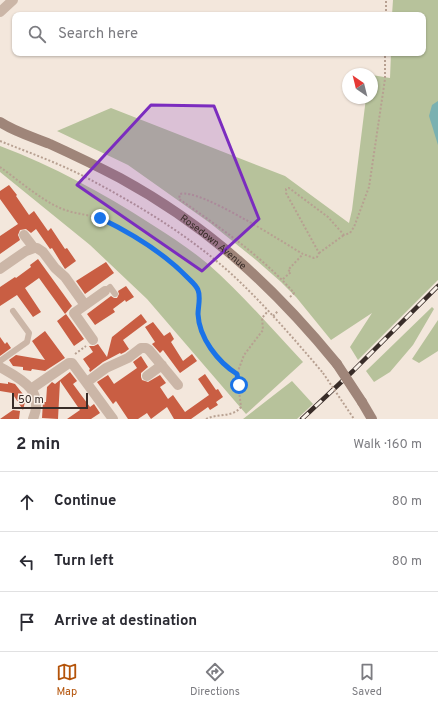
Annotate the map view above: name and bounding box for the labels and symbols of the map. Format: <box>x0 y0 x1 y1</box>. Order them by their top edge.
north arrow <box>342 68 378 104</box>
route end <box>91 209 109 227</box>
street label: Rosedown Avenue <box>177 212 249 273</box>
route start <box>230 376 248 394</box>
scale bar <box>12 391 88 410</box>

